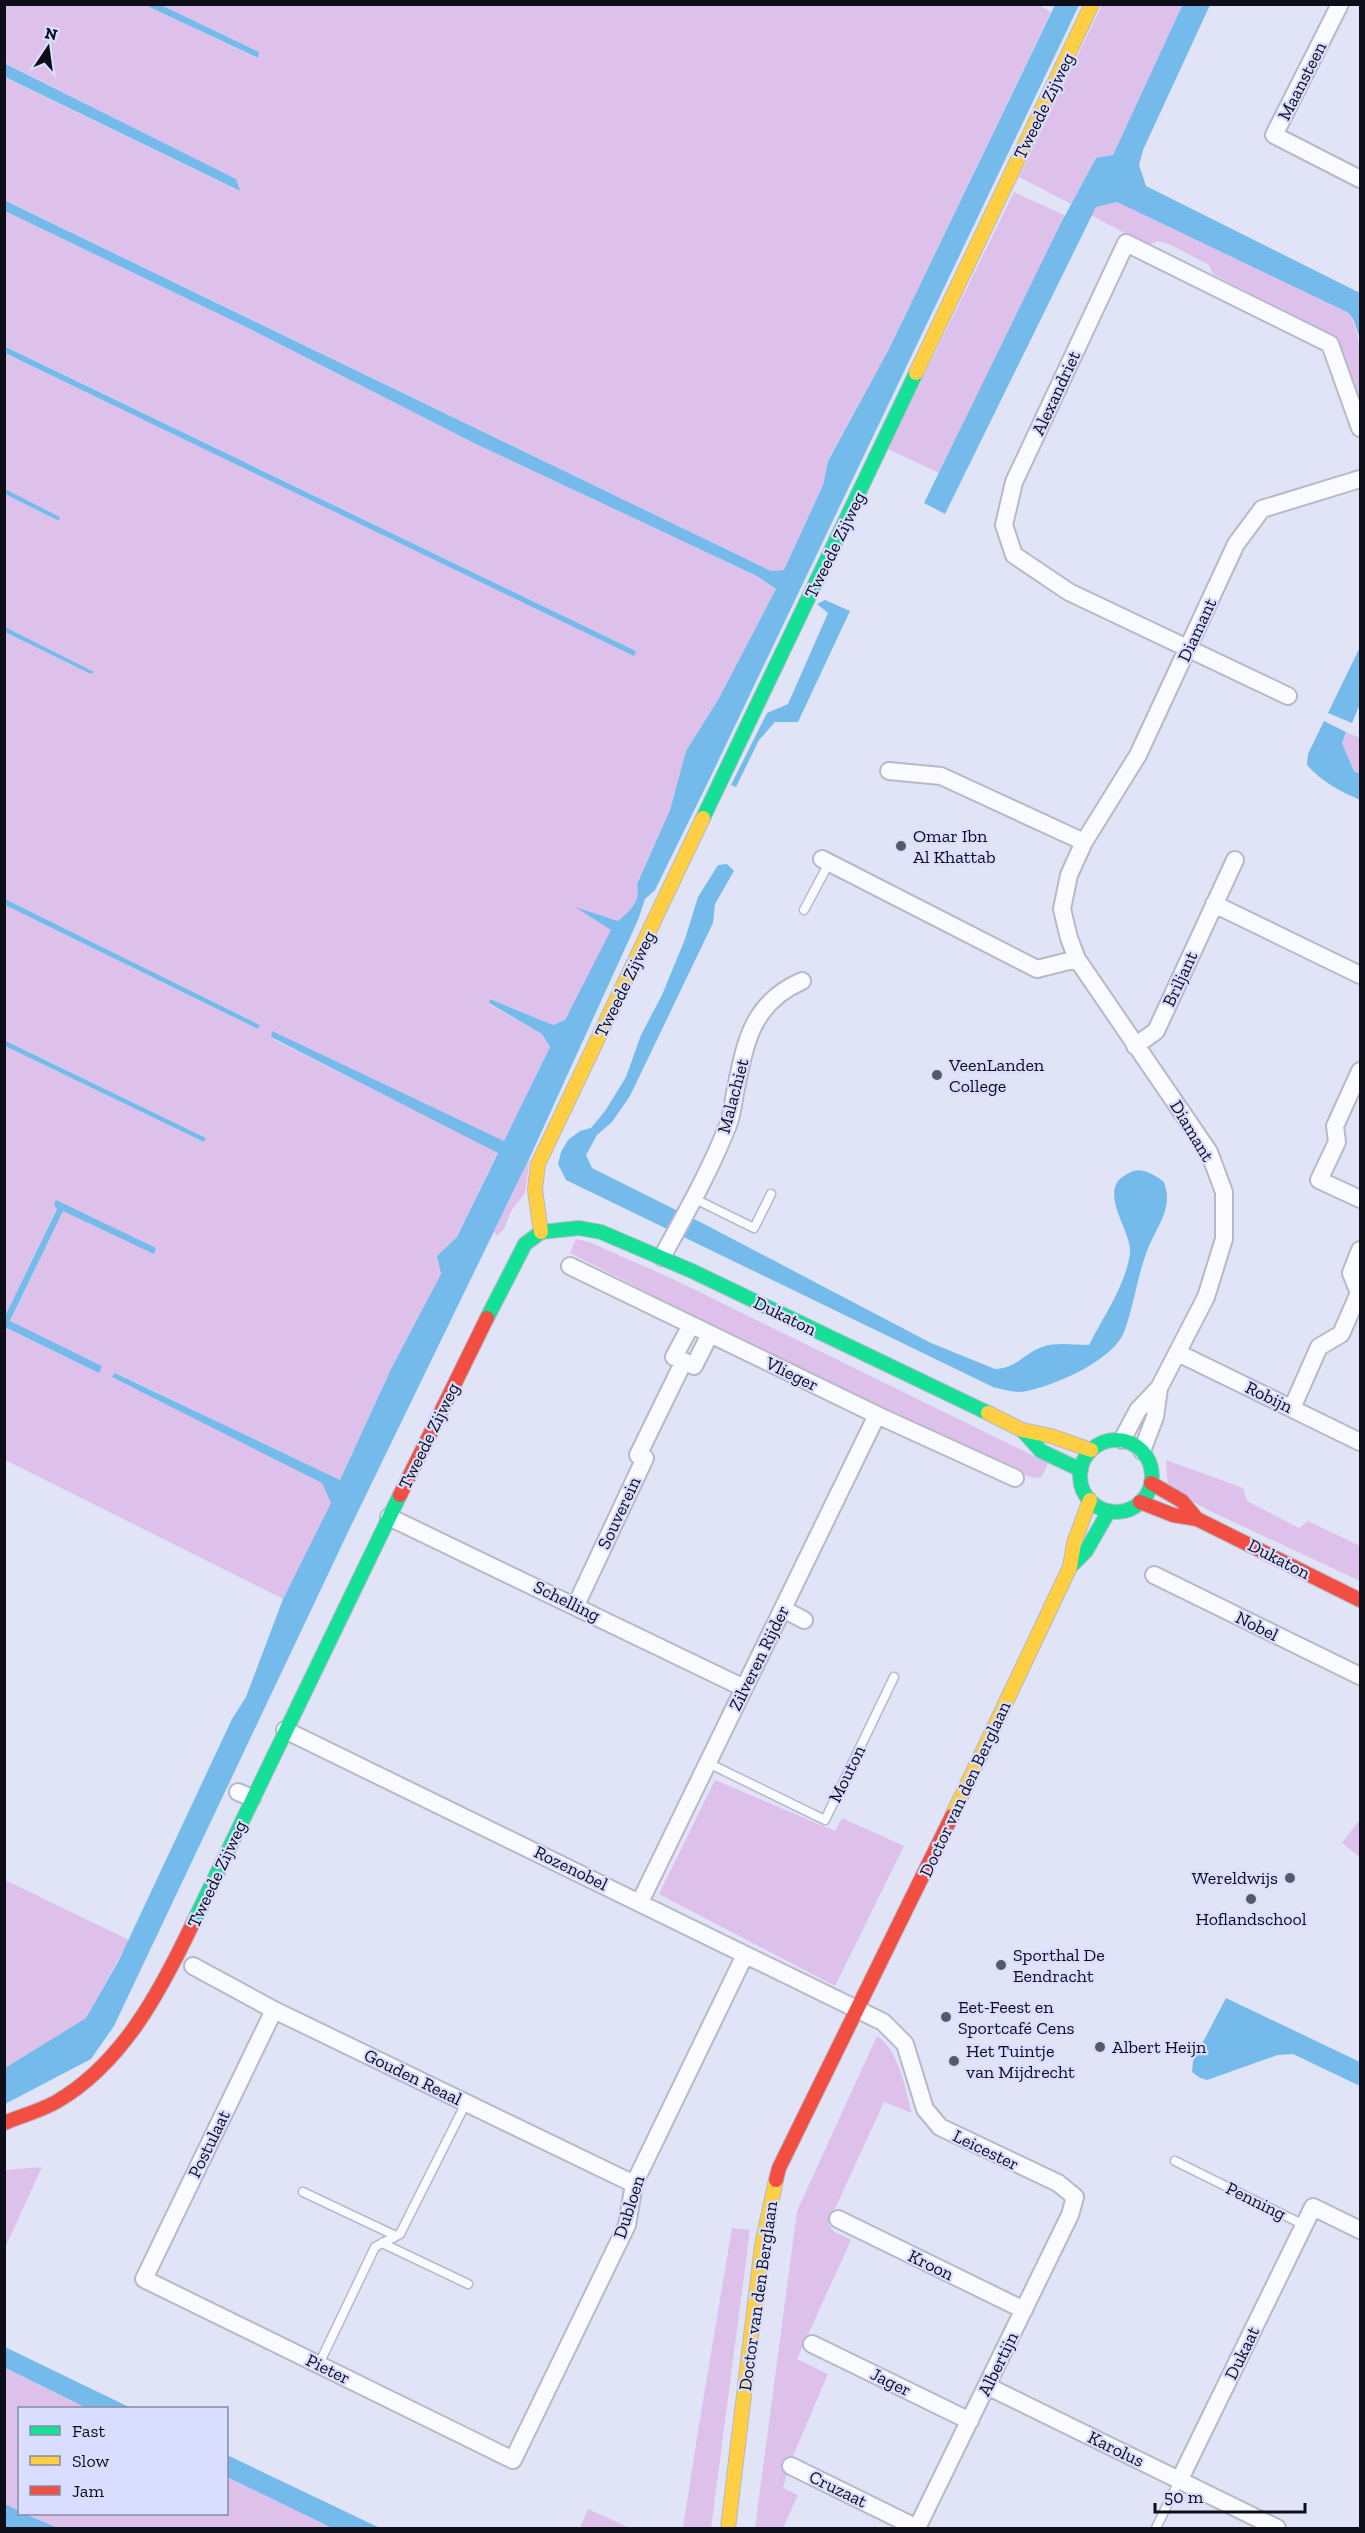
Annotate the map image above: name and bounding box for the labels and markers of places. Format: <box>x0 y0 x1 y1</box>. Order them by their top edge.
place label: Omar Ibn Al Khattab <box>913 825 996 868</box>
marker: Omar Ibn Al Khattab <box>894 839 908 853</box>
place label: VeenLanden College <box>948 1054 1045 1097</box>
marker: VeenLanden College <box>930 1068 944 1082</box>
place label: Wereldwijs <box>1192 1867 1278 1889</box>
marker: Wereldwijs <box>1283 1871 1297 1885</box>
marker: Hoflandschool <box>1244 1892 1258 1906</box>
place label: Hoflandschool <box>1195 1908 1307 1930</box>
place label: Sporthal De Eendracht <box>1013 1944 1105 1987</box>
marker: Sporthal De Eendracht <box>994 1958 1008 1972</box>
place label: Eet-Feest en Sportcafé Cens <box>958 1996 1075 2039</box>
marker: Eet-Feest en Sportcafé Cens <box>939 2010 953 2024</box>
place label: Albert Heijn <box>1112 2036 1207 2058</box>
place label: Het Tuintje van Mijdrecht <box>966 2040 1075 2083</box>
marker: Albert Heijn <box>1093 2040 1107 2054</box>
marker: Het Tuintje van Mijdrecht <box>947 2054 961 2068</box>

